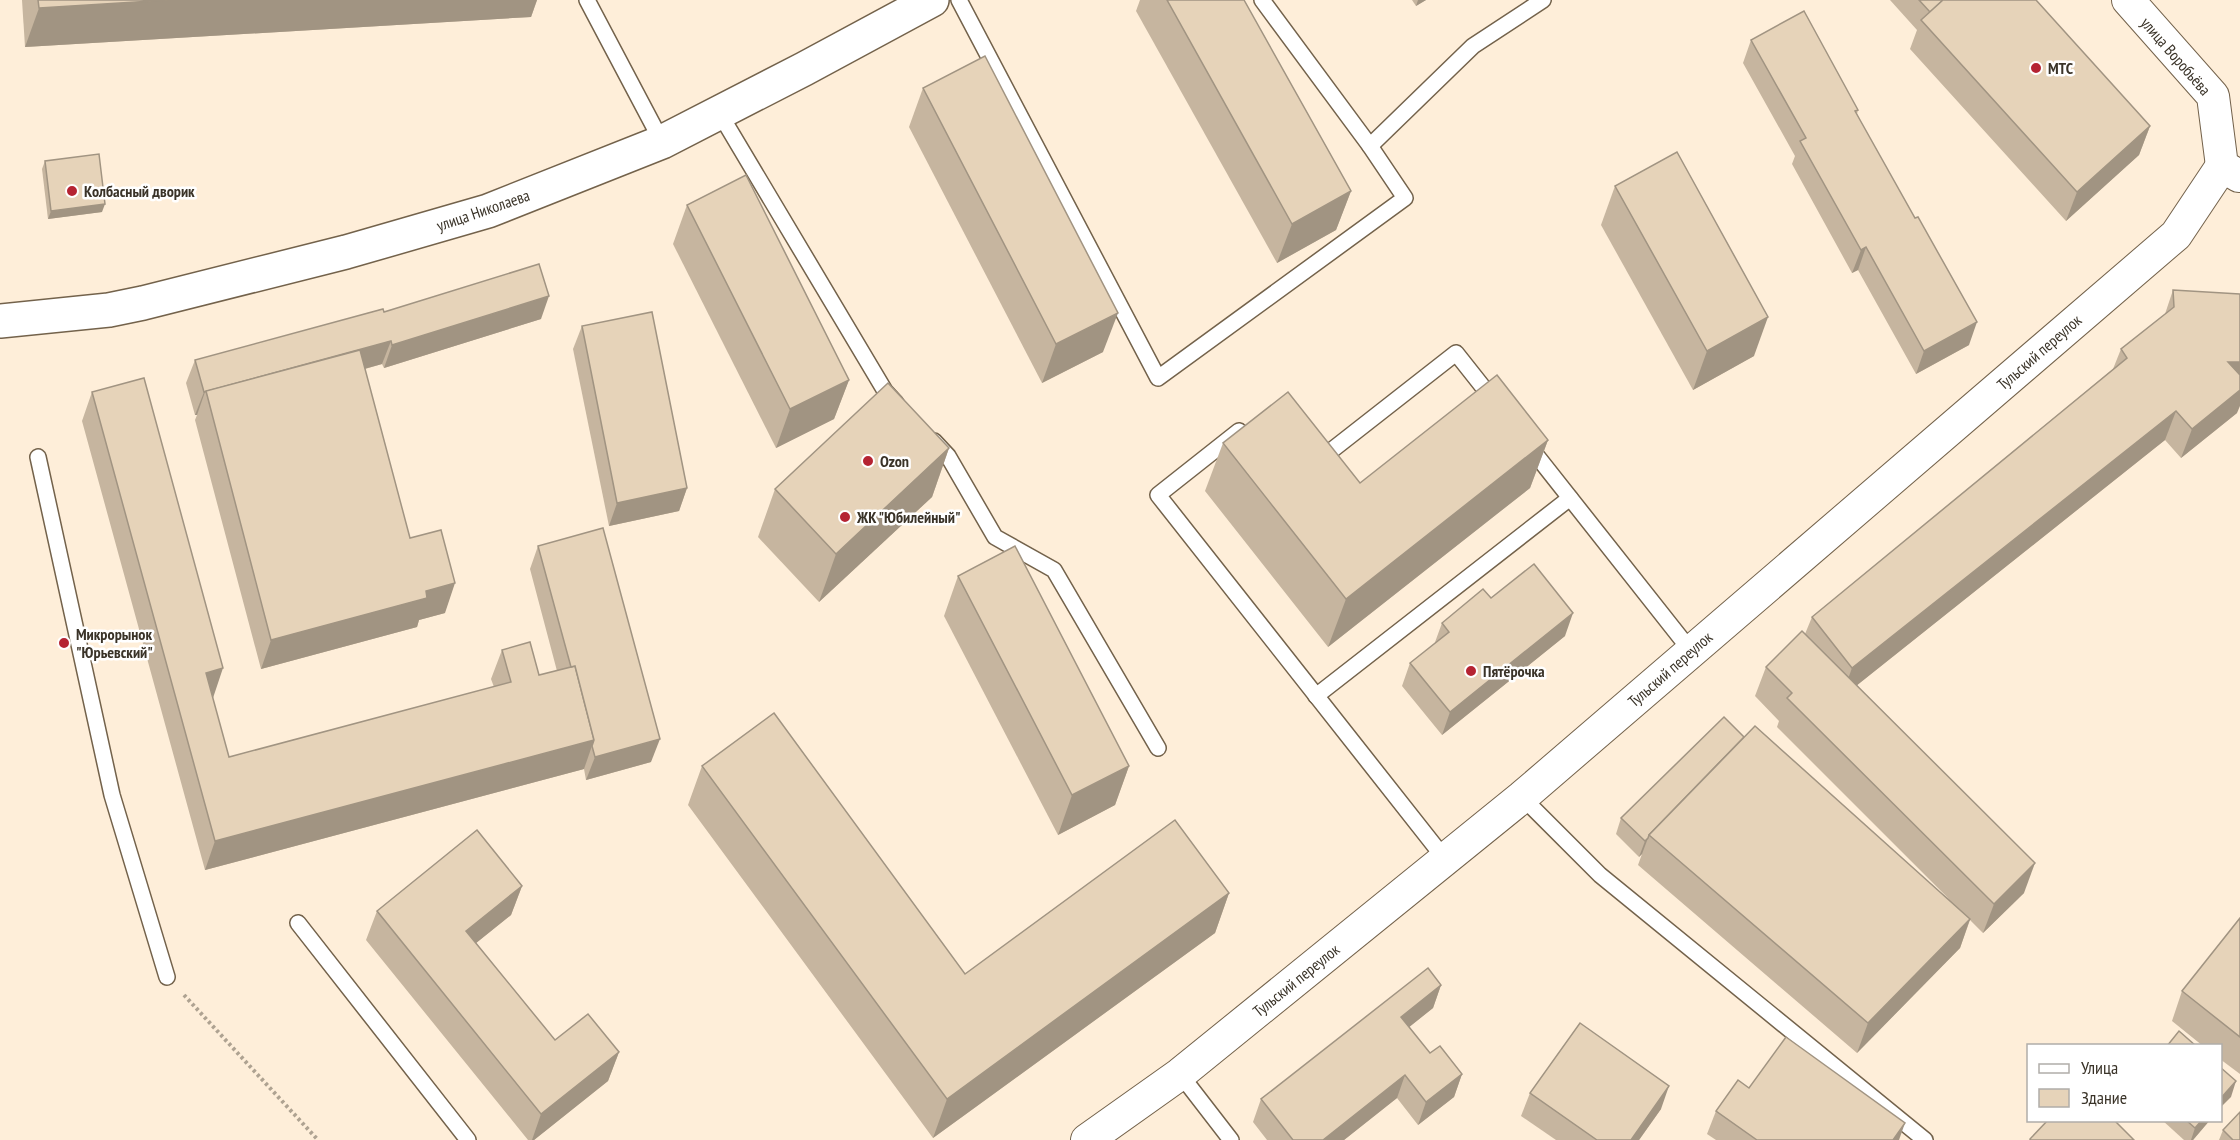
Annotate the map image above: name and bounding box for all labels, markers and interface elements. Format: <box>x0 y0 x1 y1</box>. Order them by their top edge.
street label: улица Воробьёва <box>2137 13 2215 99</box>
place label: МТС <box>2048 58 2074 78</box>
marker: МТС <box>2029 61 2043 75</box>
place label: Колбасный дворик <box>84 181 195 201</box>
marker: Колбасный дворик <box>65 184 79 198</box>
street label: улица Николаева <box>434 185 532 235</box>
street label: Тульский переулок <box>1993 309 2086 394</box>
place label: Ozon <box>880 451 909 471</box>
marker: Ozon <box>861 454 875 468</box>
place label: ЖК "Юбилейный" <box>856 507 961 527</box>
marker: ЖК "Юбилейный" <box>838 510 852 524</box>
place label: Микрорынок "Юрьевский" <box>76 624 153 662</box>
street label: Тульский переулок <box>1624 626 1717 711</box>
marker: Микрорынок "Юрьевский" <box>57 636 71 650</box>
place label: Пятёрочка <box>1483 661 1545 681</box>
marker: Пятёрочка <box>1464 664 1478 678</box>
street label: Тульский переулок <box>1249 939 1344 1021</box>
legend <box>2027 1044 2222 1122</box>
text: Улица <box>2081 1056 2118 1079</box>
text: Здание <box>2081 1086 2127 1109</box>

